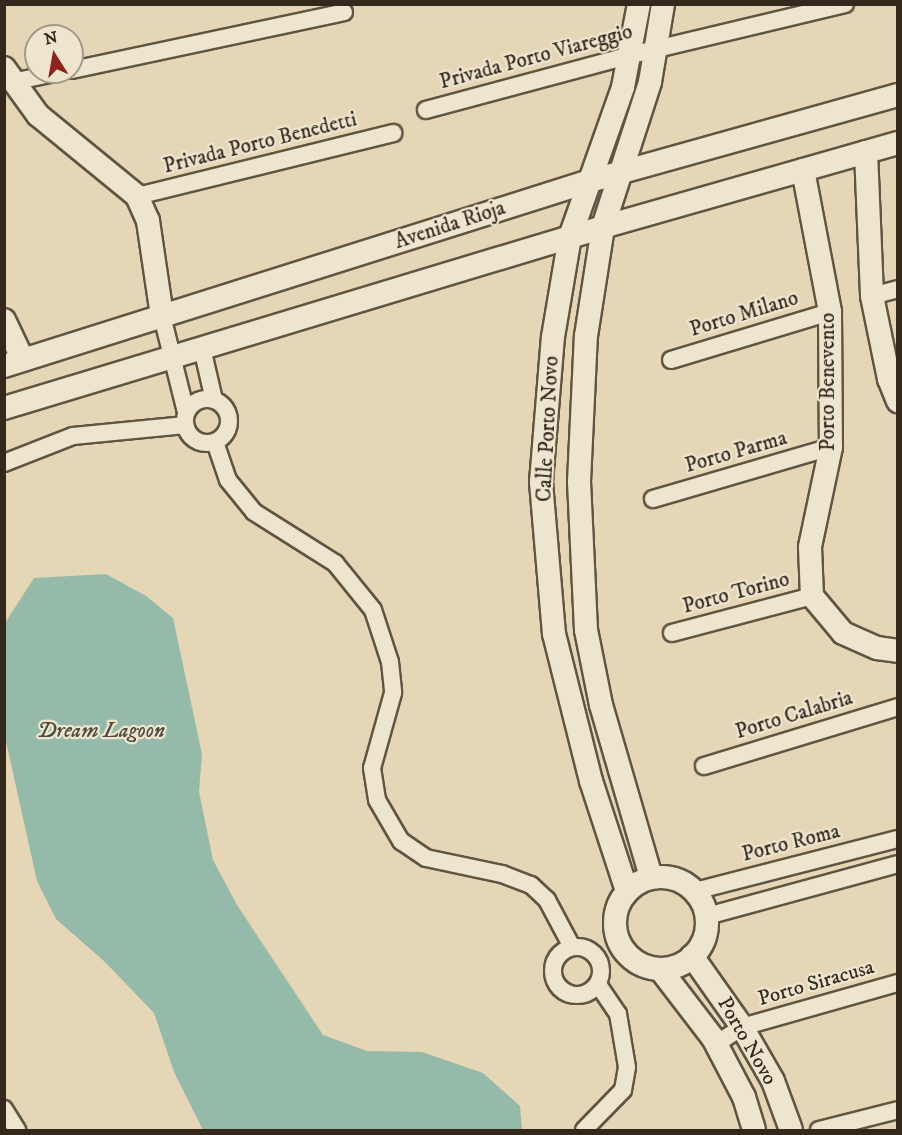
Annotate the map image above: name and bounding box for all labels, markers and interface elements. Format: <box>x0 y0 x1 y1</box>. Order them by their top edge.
street label: Privada Porto Viareggio <box>437 19 635 95</box>
north arrow <box>24 24 84 84</box>
text: N <box>43 27 59 49</box>
street label: Privada Porto Benedetti <box>161 107 359 179</box>
street label: Avenida Rioja <box>392 195 508 255</box>
street label: Porto Milano <box>687 286 801 342</box>
street label: Porto Benevento <box>815 313 841 451</box>
street label: Calle Porto Novo <box>532 355 564 503</box>
street label: Porto Parma <box>682 425 790 479</box>
street label: Porto Torino <box>680 567 792 619</box>
street label: Porto Calabria <box>732 685 856 745</box>
water label: Dream Lagoon <box>37 718 165 744</box>
street label: Porto Roma <box>739 819 843 867</box>
street label: Porto Siracusa <box>755 954 877 1012</box>
street label: Porto Novo <box>712 992 782 1090</box>

